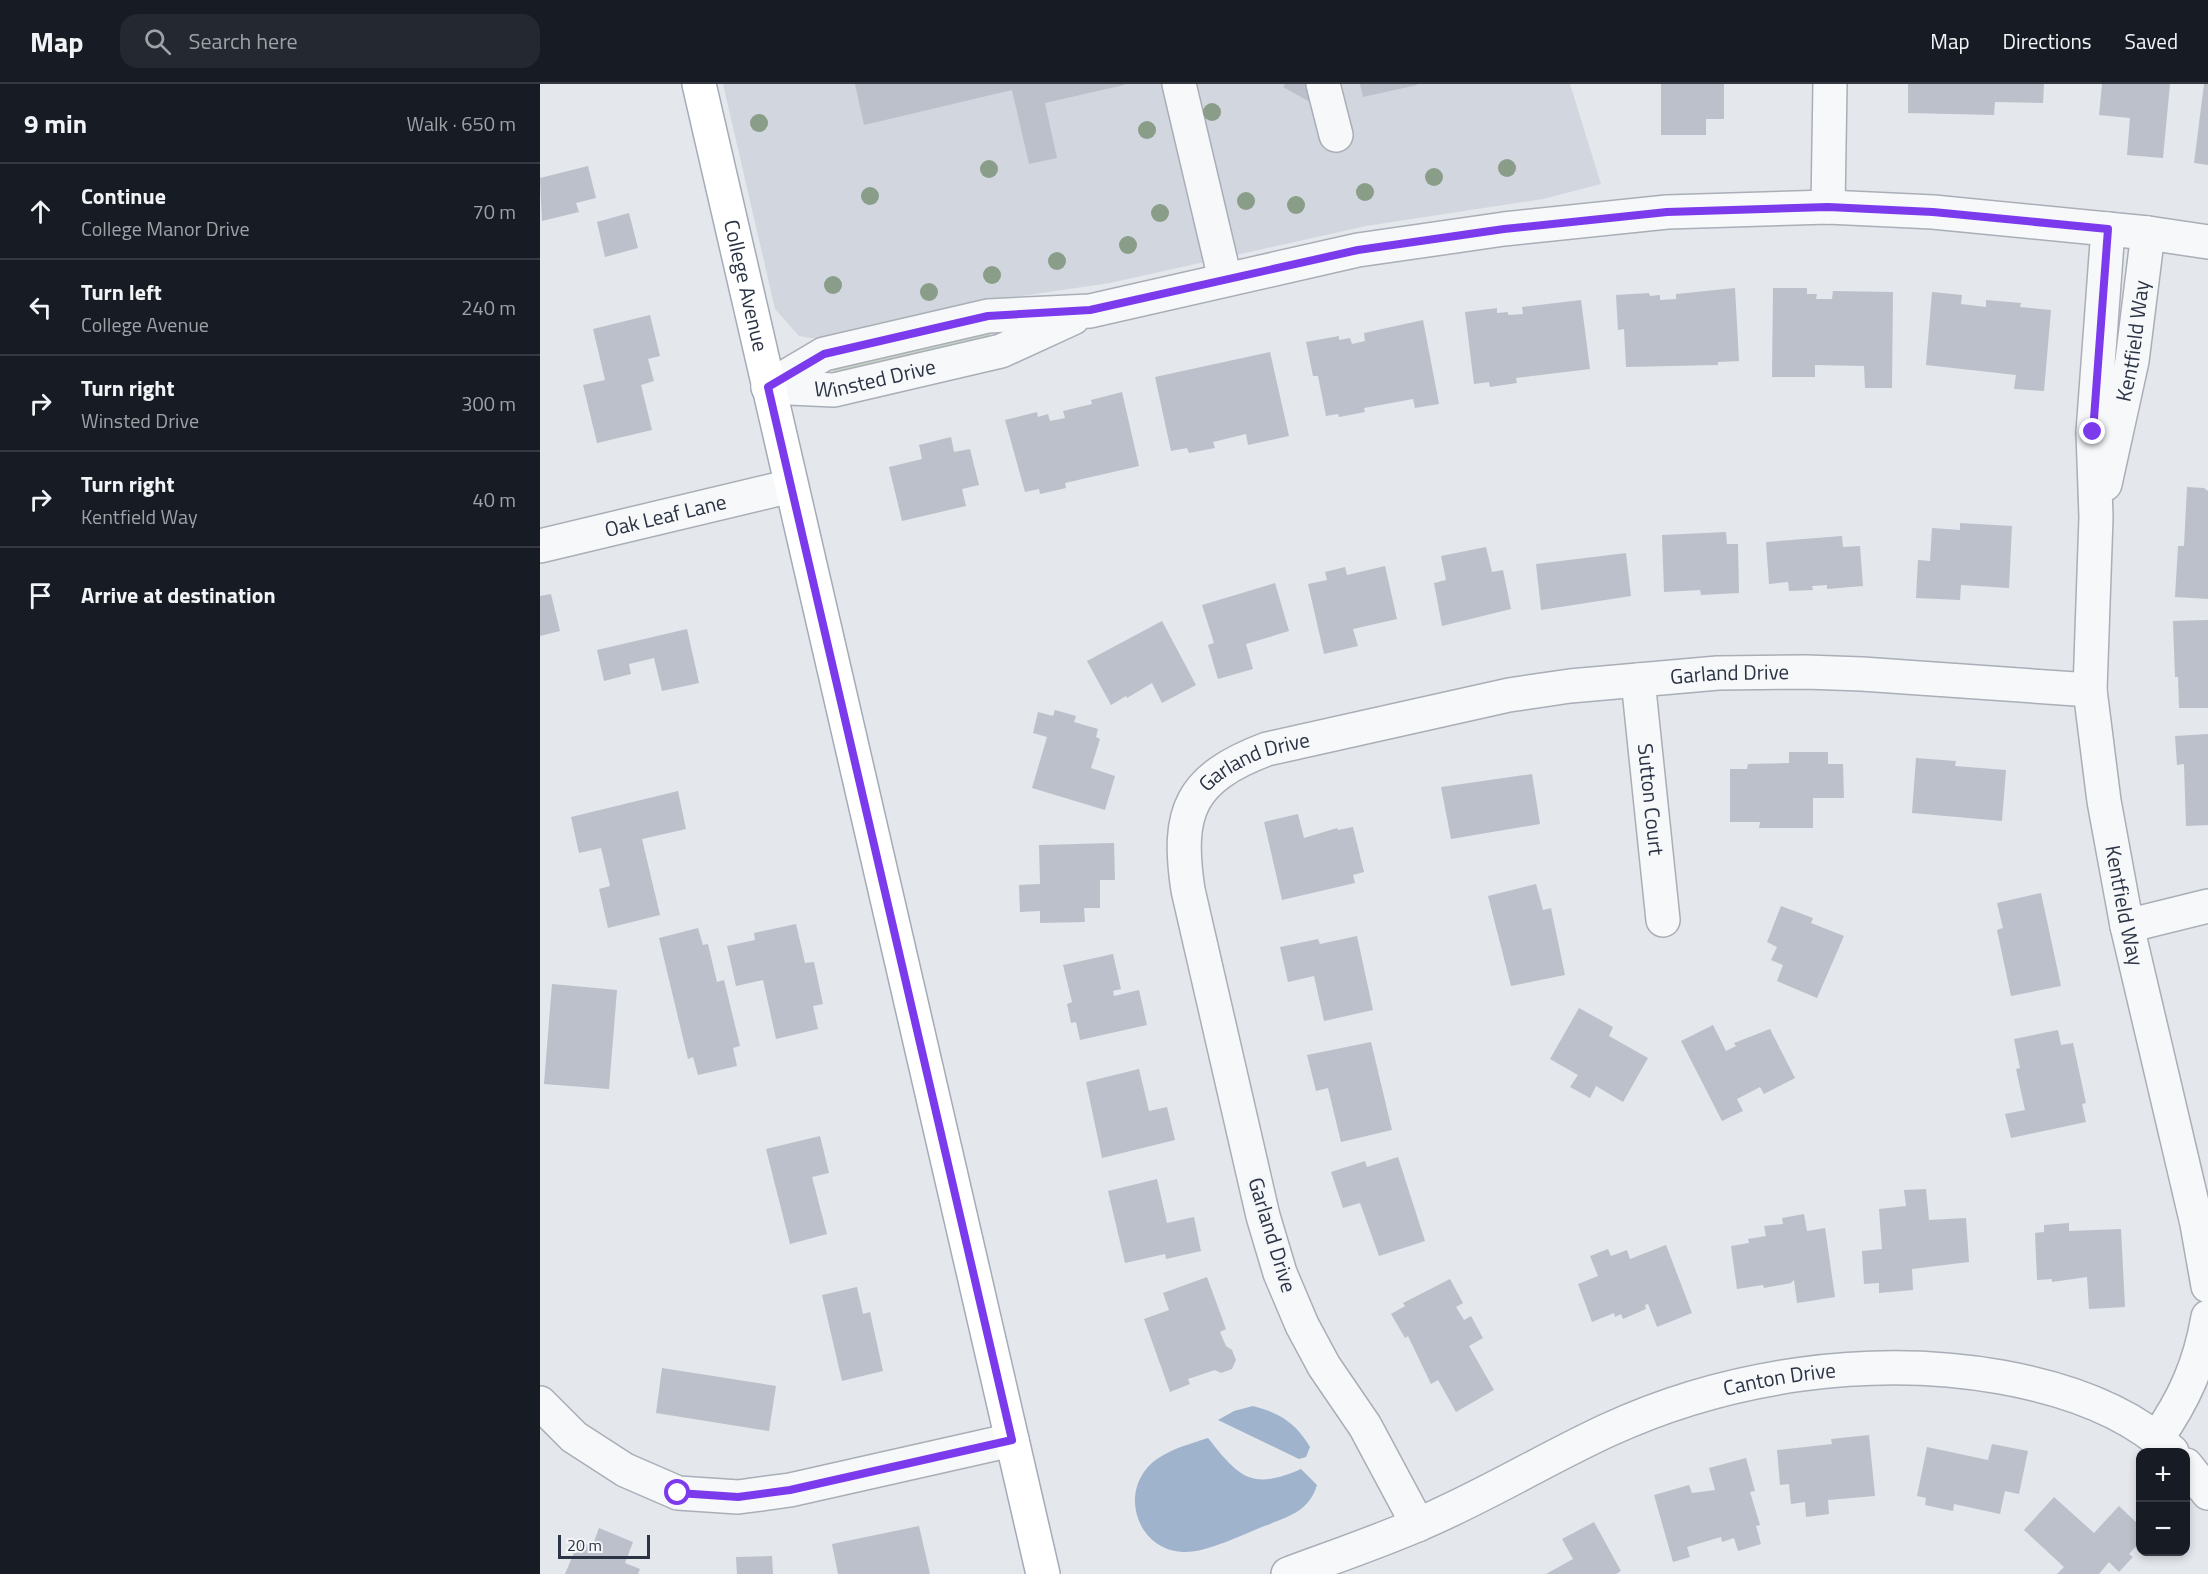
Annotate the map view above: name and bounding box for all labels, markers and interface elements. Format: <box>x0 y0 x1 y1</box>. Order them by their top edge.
search box <box>120 14 540 68</box>
text: Map <box>30 20 84 63</box>
text: Search here <box>189 24 298 58</box>
icon: search <box>141 25 174 58</box>
text: Map <box>1930 25 1970 57</box>
text: Directions <box>2003 25 2092 57</box>
text: Saved <box>2125 25 2178 57</box>
text: 9 min <box>24 104 87 143</box>
text: Walk · 650 m <box>407 108 516 139</box>
text: Continue <box>81 179 166 213</box>
icon: ahead <box>24 195 57 228</box>
text: 70 m <box>472 196 516 227</box>
text: College Manor Drive <box>81 213 250 244</box>
street label: College Avenue <box>716 216 777 355</box>
text: Turn left <box>81 275 162 309</box>
street label: Kentfield Way <box>2107 278 2157 404</box>
icon: left <box>24 291 57 324</box>
text: 240 m <box>461 292 516 323</box>
text: College Avenue <box>81 309 209 340</box>
street label: Winsted Drive <box>813 350 939 405</box>
text: Turn right <box>81 371 175 405</box>
icon: right <box>24 387 57 420</box>
text: 300 m <box>461 388 516 419</box>
text: Winsted Drive <box>81 405 199 436</box>
route end <box>2079 418 2105 444</box>
text: Turn right <box>81 467 175 501</box>
icon: right <box>24 483 57 516</box>
text: 40 m <box>472 484 516 515</box>
street label: Oak Leaf Lane <box>601 485 729 545</box>
text: Kentfield Way <box>81 501 198 532</box>
text: Arrive at destination <box>81 578 276 612</box>
icon: arrive <box>24 579 57 612</box>
street label: Garland Drive <box>1669 655 1789 692</box>
street label: Garland Drive <box>1191 723 1313 798</box>
street label: Sutton Court <box>1630 742 1673 857</box>
street label: Kentfield Way <box>2097 842 2153 969</box>
street label: Garland Drive <box>1240 1173 1306 1296</box>
street label: Canton Drive <box>1720 1353 1837 1404</box>
map controls <box>2136 1448 2190 1556</box>
button: + <box>2136 1448 2190 1502</box>
route start <box>664 1479 690 1505</box>
button: − <box>2136 1502 2190 1556</box>
scale bar <box>558 1532 650 1560</box>
text: 20 m <box>567 1533 602 1557</box>

